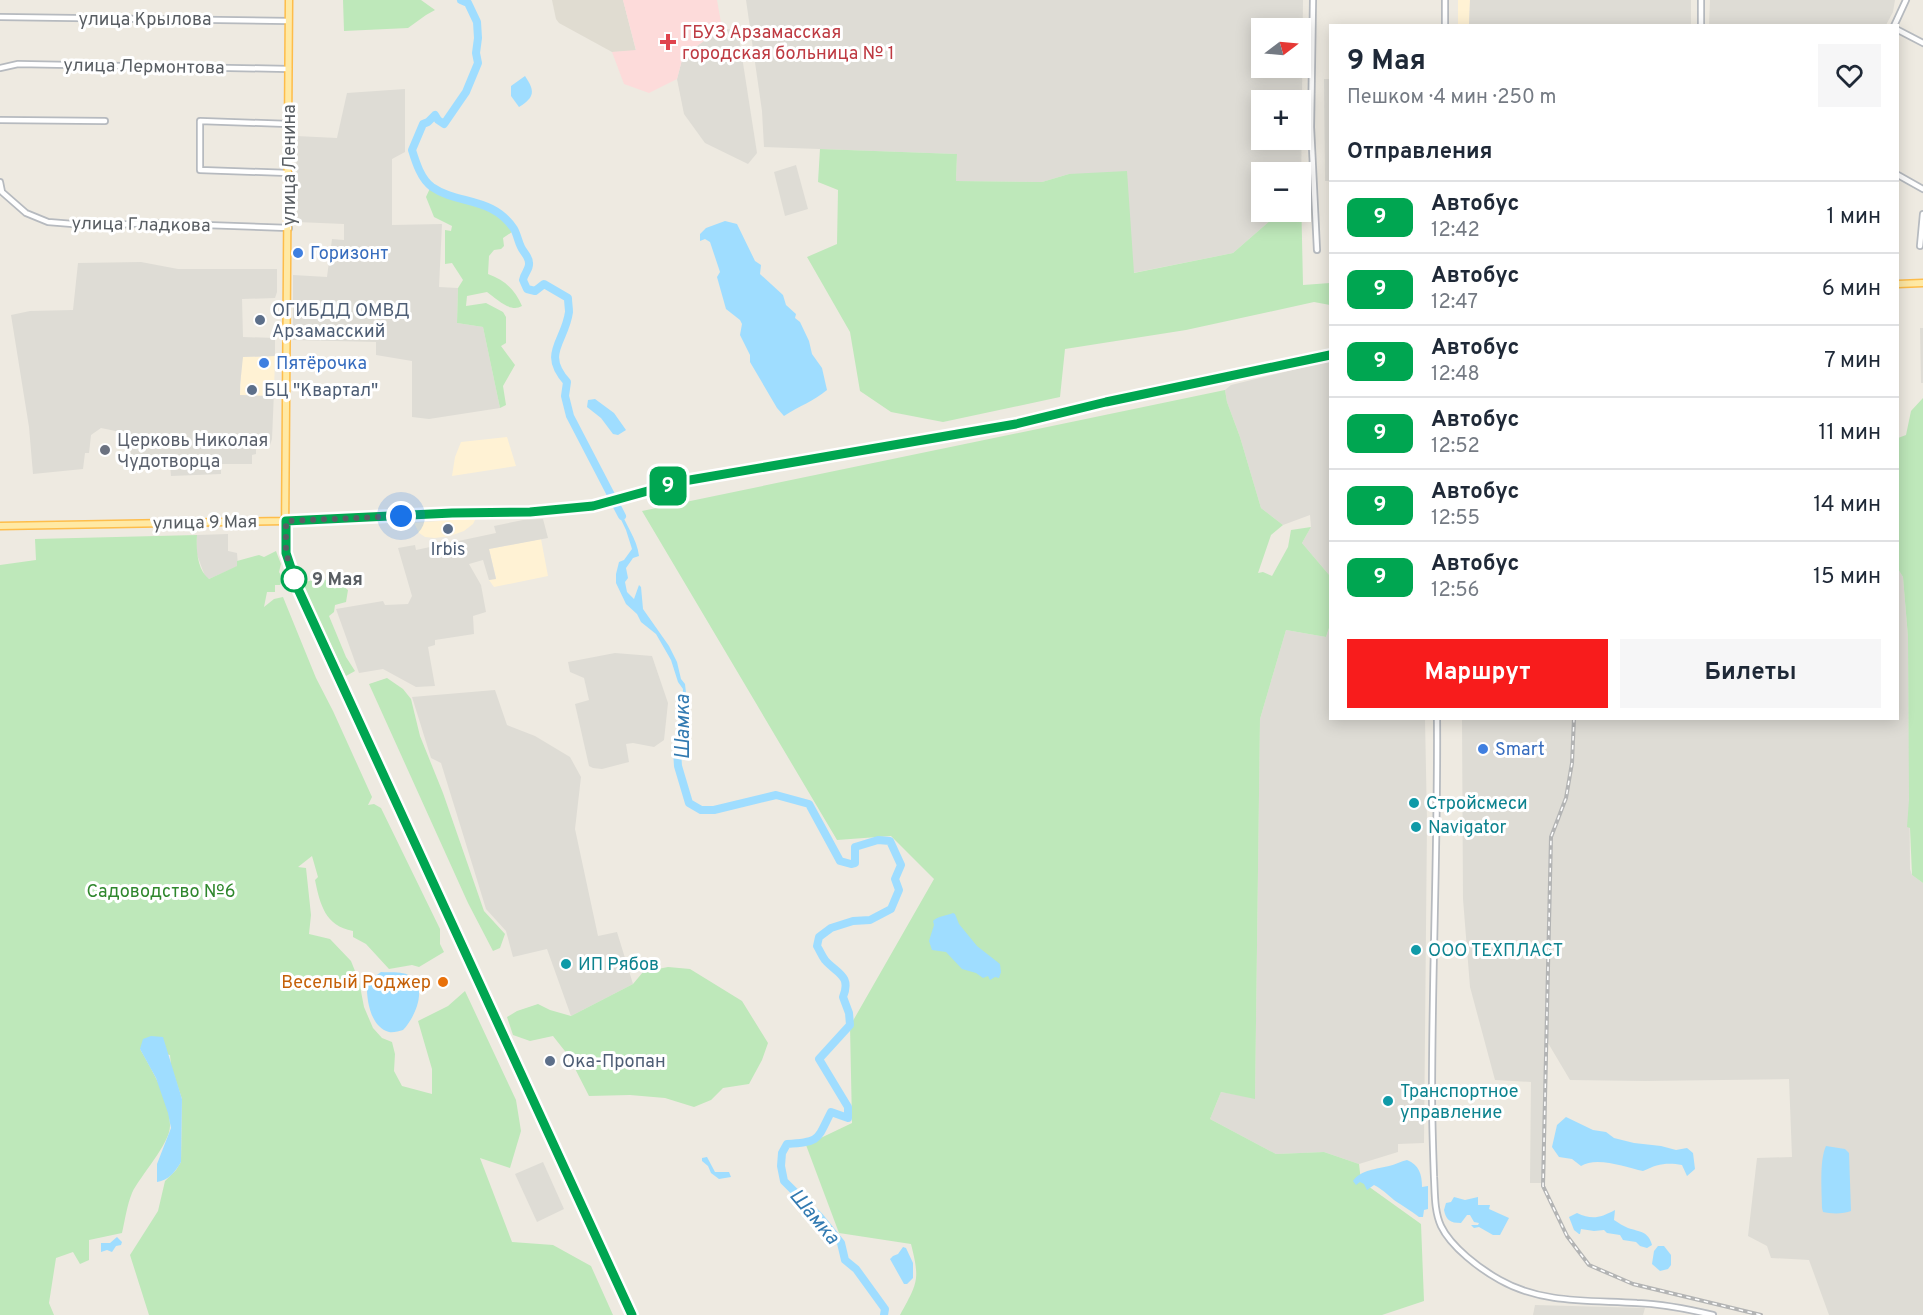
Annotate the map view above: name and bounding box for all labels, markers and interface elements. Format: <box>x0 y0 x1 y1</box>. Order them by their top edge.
street label: улица Крылова <box>78 9 212 32</box>
north arrow <box>1251 18 1311 78</box>
map controls <box>1251 18 1311 222</box>
place label: ГБУЗ Арзамасская городская больница № 1 <box>682 22 894 66</box>
marker: ГБУЗ Арзамасская городская больница № 1 <box>659 33 677 51</box>
text: 9 Мая <box>1347 44 1426 80</box>
button: heart <box>1818 44 1881 107</box>
street label: улица Лермонтова <box>63 55 225 80</box>
text: Пешком · 4 мин · 250 m <box>1347 85 1556 111</box>
button: + <box>1251 90 1311 150</box>
street label: улица Ленина <box>279 104 302 226</box>
text: Отправления <box>1347 139 1492 166</box>
button: − <box>1251 162 1311 222</box>
text: Автобус <box>1431 191 1519 218</box>
text: 9 <box>1374 204 1386 231</box>
text: 1 мин <box>1827 204 1881 231</box>
street label: улица Гладкова <box>71 213 211 238</box>
text: 12:42 <box>1431 218 1480 244</box>
place label: Горизонт <box>310 243 388 266</box>
marker: Горизонт <box>291 246 305 260</box>
text: Автобус <box>1431 263 1519 290</box>
text: 9 <box>1374 276 1386 303</box>
text: 6 мин <box>1822 276 1881 303</box>
text: 12:47 <box>1431 290 1478 316</box>
place label: ОГИБДД ОМВД Арзамасский <box>272 300 410 344</box>
marker: ОГИБДД ОМВД Арзамасский <box>253 313 267 327</box>
text: Автобус <box>1431 335 1519 362</box>
text: 9 <box>1374 348 1386 375</box>
text: 7 мин <box>1824 348 1881 375</box>
place label: Пятёрочка <box>276 353 367 376</box>
marker: Пятёрочка <box>257 356 271 370</box>
text: 12:48 <box>1431 362 1480 388</box>
place label: БЦ "Квартал" <box>264 380 378 403</box>
marker: БЦ "Квартал" <box>245 383 259 397</box>
text: Автобус <box>1431 407 1519 434</box>
text: 9 <box>1374 420 1386 447</box>
text: 11 мин <box>1818 420 1881 447</box>
place label: Церковь Николая Чудотворца <box>117 430 268 474</box>
text: 12:52 <box>1431 434 1480 460</box>
marker: Церковь Николая Чудотворца <box>98 443 112 457</box>
line badge: 9 <box>648 466 688 506</box>
text: 9 <box>662 473 674 500</box>
text: Автобус <box>1431 479 1519 506</box>
text: 9 <box>1374 492 1386 519</box>
text: 14 мин <box>1813 492 1881 519</box>
your location <box>386 501 416 531</box>
text: 12:55 <box>1431 506 1480 532</box>
street label: улица 9 Мая <box>153 511 258 536</box>
marker: Irbis <box>441 522 455 536</box>
place label: Irbis <box>430 539 466 562</box>
text: Автобус <box>1431 551 1519 578</box>
text: 9 <box>1374 564 1386 591</box>
text: 15 мин <box>1813 564 1881 591</box>
marker: 9 Мая <box>281 566 307 592</box>
place label: 9 Мая <box>312 569 363 592</box>
text: 12:56 <box>1431 578 1480 604</box>
button: Маршрут <box>1347 639 1608 708</box>
button: Билеты <box>1620 639 1881 708</box>
water label: Шамка <box>671 694 697 760</box>
place label: Smart <box>1495 739 1545 762</box>
marker: Smart <box>1476 742 1490 756</box>
place label: Стройсмеси <box>1426 793 1528 816</box>
marker: Стройсмеси <box>1407 796 1421 810</box>
place label: Navigator <box>1428 817 1506 840</box>
marker: Navigator <box>1409 820 1423 834</box>
park label: Садоводство №6 <box>86 881 236 904</box>
place label: ООО ТЕХПЛАСТ <box>1428 940 1563 963</box>
marker: ООО ТЕХПЛАСТ <box>1409 943 1423 957</box>
place label: ИП Рябов <box>578 954 659 977</box>
marker: ИП Рябов <box>559 957 573 971</box>
place label: Веселый Роджер <box>281 972 431 995</box>
marker: Веселый Роджер <box>436 975 450 989</box>
place label: Ока-Пропан <box>562 1051 666 1074</box>
marker: Ока-Пропан <box>543 1054 557 1068</box>
place label: Транспортное управление <box>1400 1081 1519 1125</box>
marker: Транспортное управление <box>1381 1094 1395 1108</box>
water label: Шамка <box>783 1184 845 1251</box>

